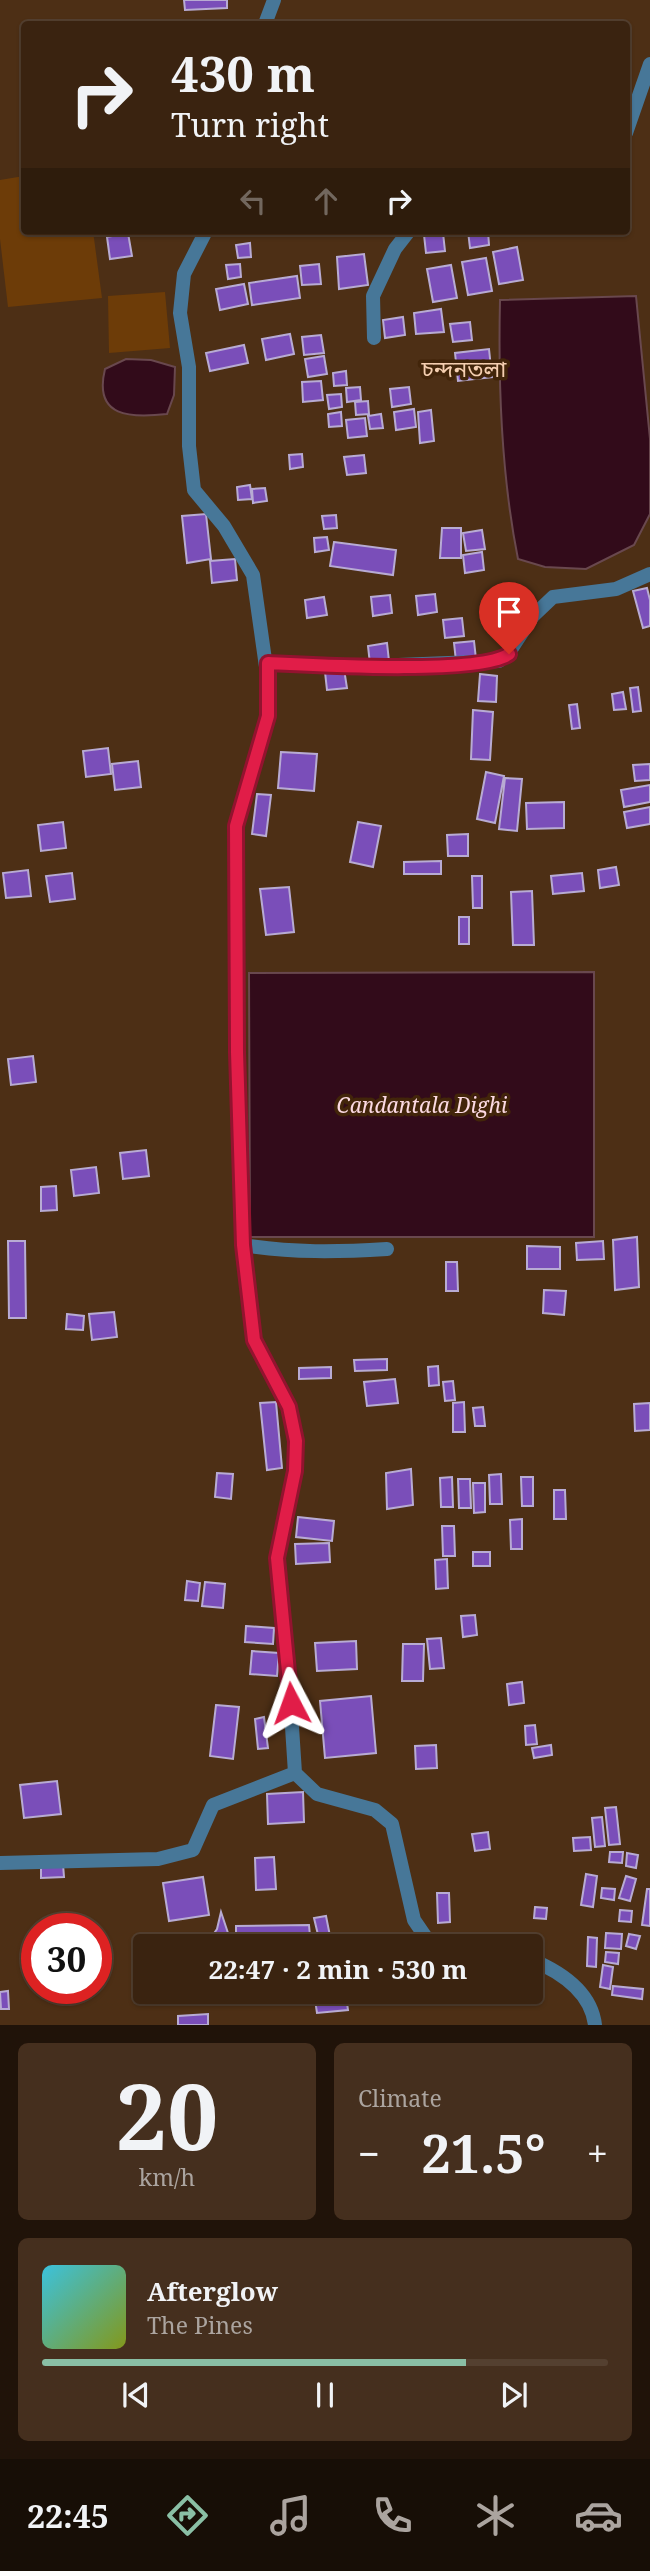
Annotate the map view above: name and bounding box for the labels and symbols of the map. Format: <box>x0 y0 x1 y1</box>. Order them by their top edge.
district label: চন্দনতলা <box>420 352 507 384</box>
pin <box>479 582 539 654</box>
water label: Candantala Dighi <box>337 1091 508 1119</box>
position arrow <box>254 1666 328 1740</box>
speed limit sign: 30 <box>21 1913 112 2004</box>

